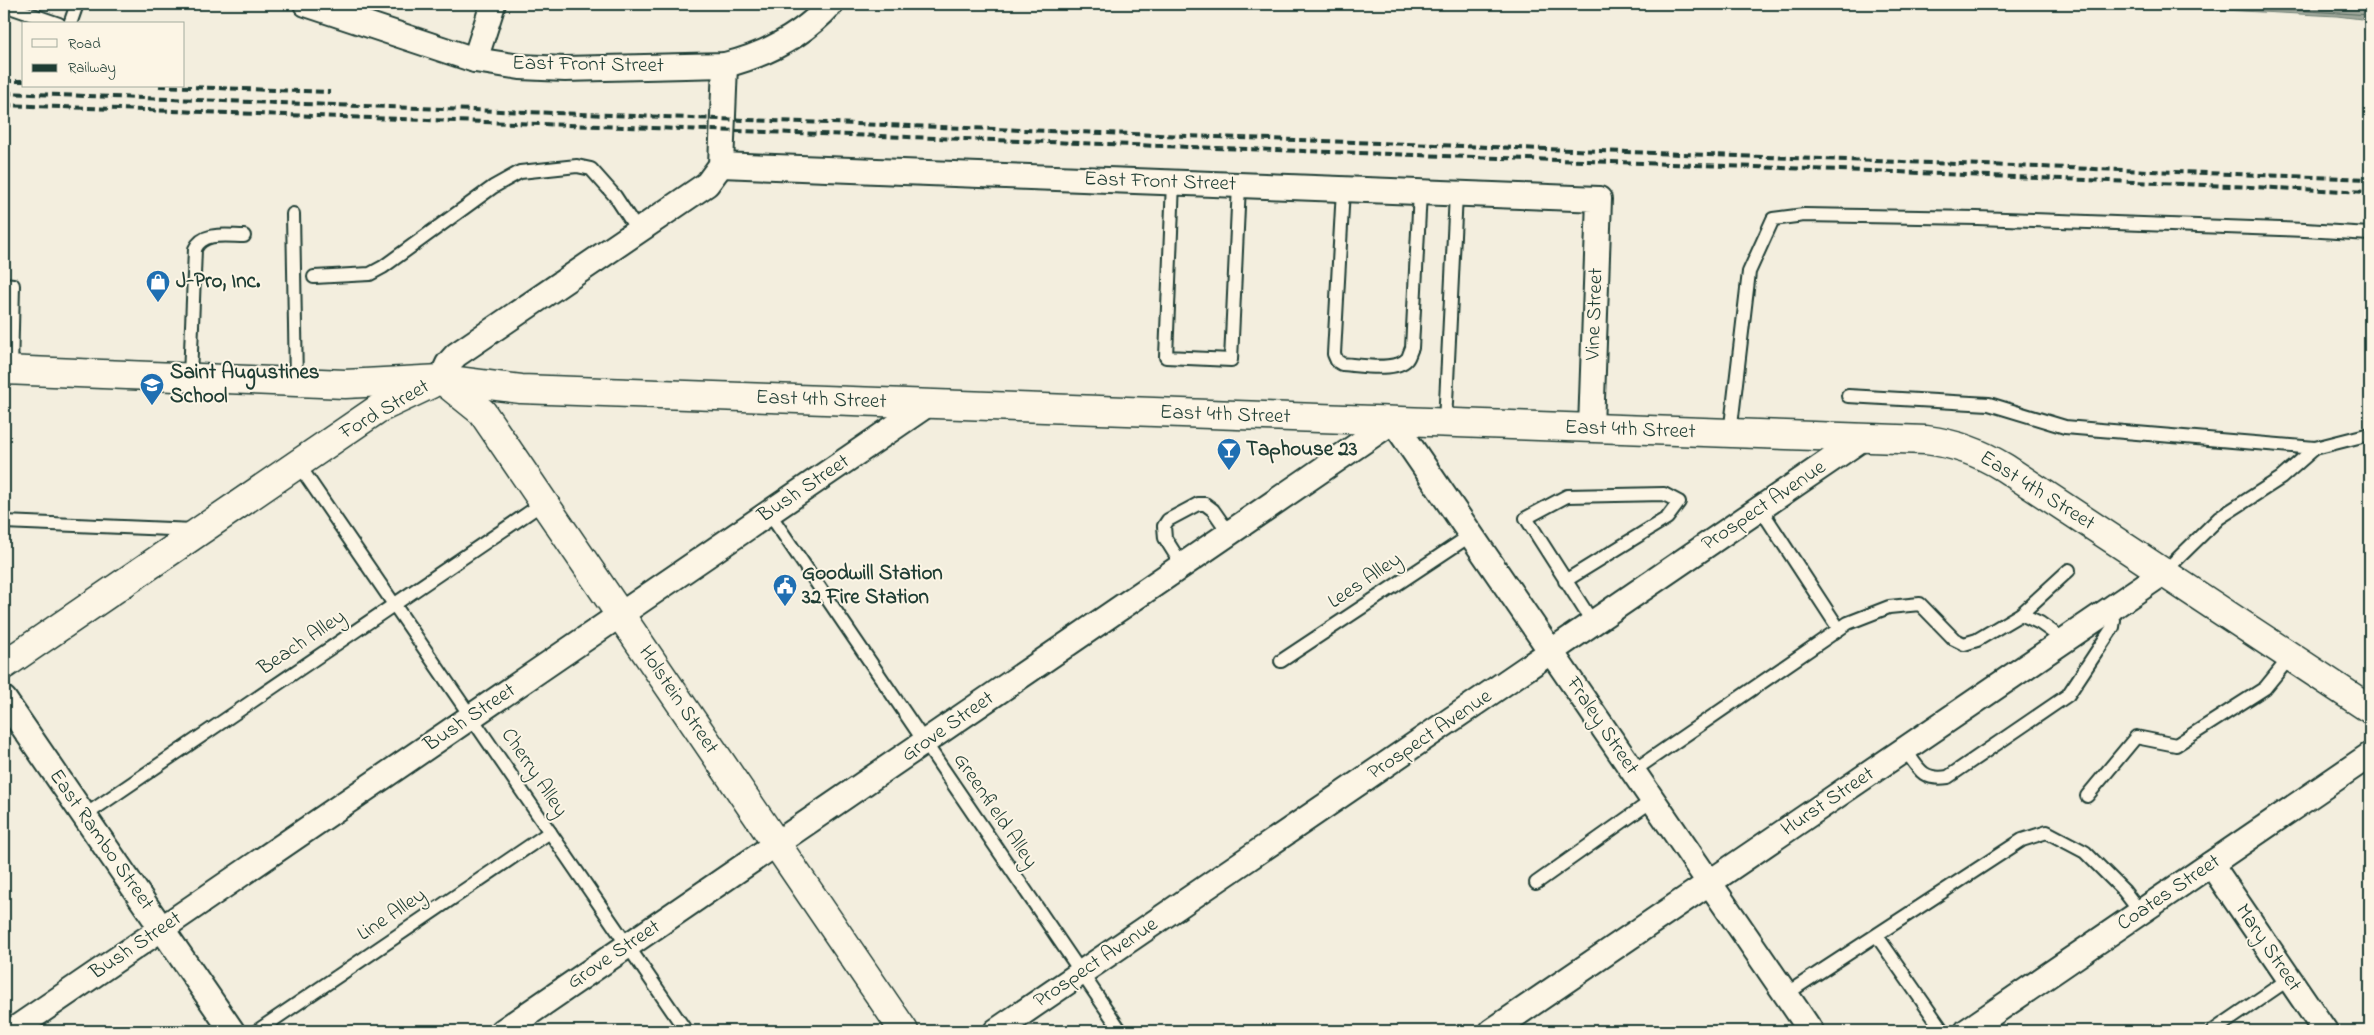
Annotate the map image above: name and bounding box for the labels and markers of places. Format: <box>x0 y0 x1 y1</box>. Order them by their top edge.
place label: J-Pro, Inc. <box>176 267 261 297</box>
shop icon: J-Pro, Inc. <box>145 269 171 303</box>
place label: Saint Augustines School <box>170 358 320 412</box>
school or university icon: Saint Augustines School <box>139 372 165 406</box>
place label: Taphouse 23 <box>1246 435 1358 465</box>
bar icon: Taphouse 23 <box>1216 437 1242 471</box>
place label: Goodwill Station 32 Fire Station <box>801 559 943 613</box>
public building icon: Goodwill Station 32 Fire Station <box>772 573 798 607</box>

